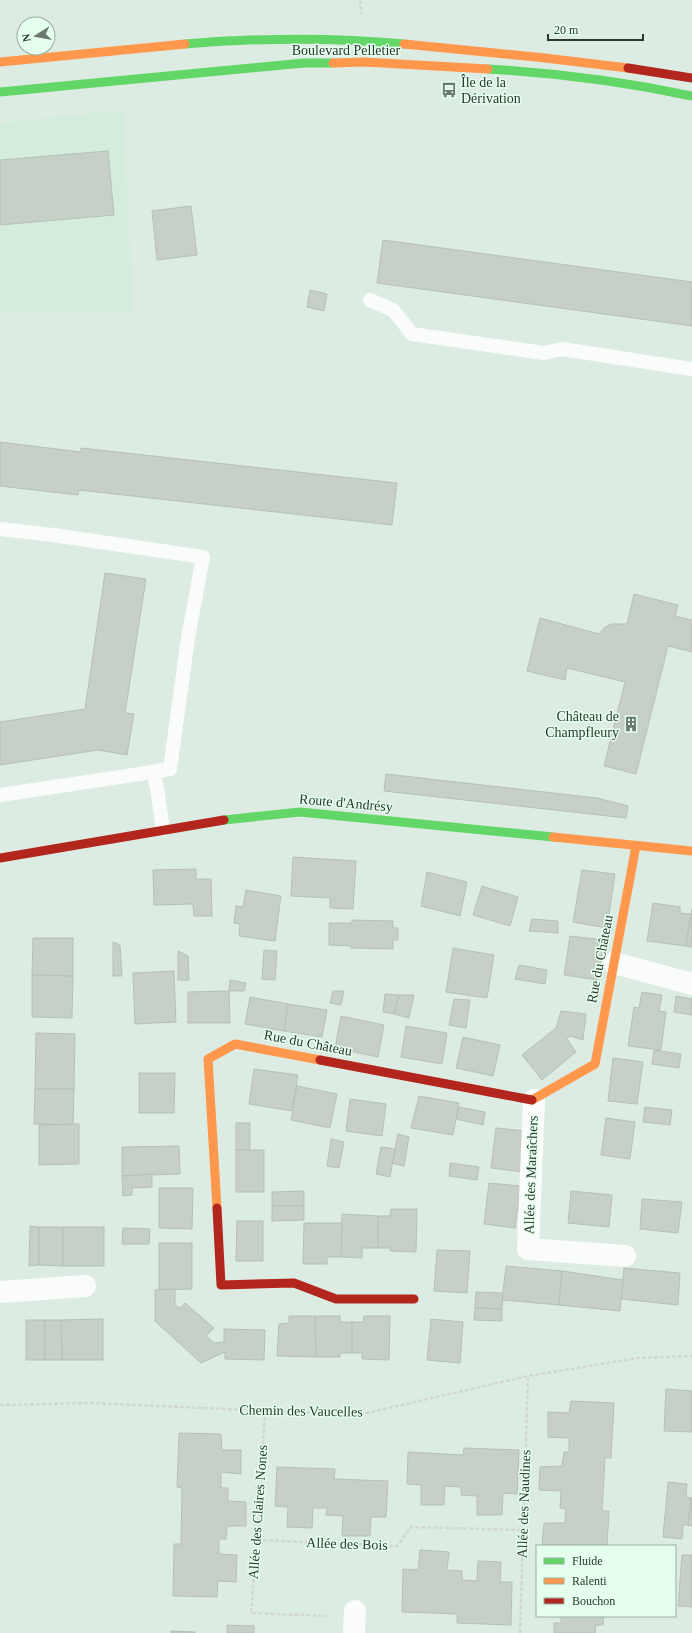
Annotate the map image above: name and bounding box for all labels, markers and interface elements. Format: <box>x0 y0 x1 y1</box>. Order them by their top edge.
north arrow <box>16 16 56 56</box>
scale bar <box>548 16 643 42</box>
text: 20 m <box>554 23 579 37</box>
text: N <box>20 33 33 43</box>
street label: Boulevard Pelletier <box>292 43 401 58</box>
place label: Île de la Dérivation <box>461 74 521 106</box>
bus stop icon: Île de la Dérivation <box>440 81 458 99</box>
place label: Château de Champfleury <box>545 709 619 740</box>
building icon: Château de Champfleury <box>622 715 640 733</box>
street label: Route d'Andrésy <box>299 791 393 815</box>
street label: Rue du Château <box>584 914 616 1004</box>
street label: Rue du Château <box>263 1027 353 1059</box>
street label: Allée des Maraîchers <box>521 1115 541 1235</box>
street label: Chemin des Vaucelles <box>239 1402 363 1420</box>
street label: Allée des Claires Nones <box>246 1444 270 1580</box>
street label: Allée des Naudines <box>515 1449 533 1559</box>
street label: Allée des Bois <box>306 1535 388 1553</box>
legend <box>536 1545 676 1617</box>
text: Fluide <box>572 1554 603 1568</box>
text: Ralenti <box>572 1574 607 1588</box>
text: Bouchon <box>572 1594 615 1608</box>

